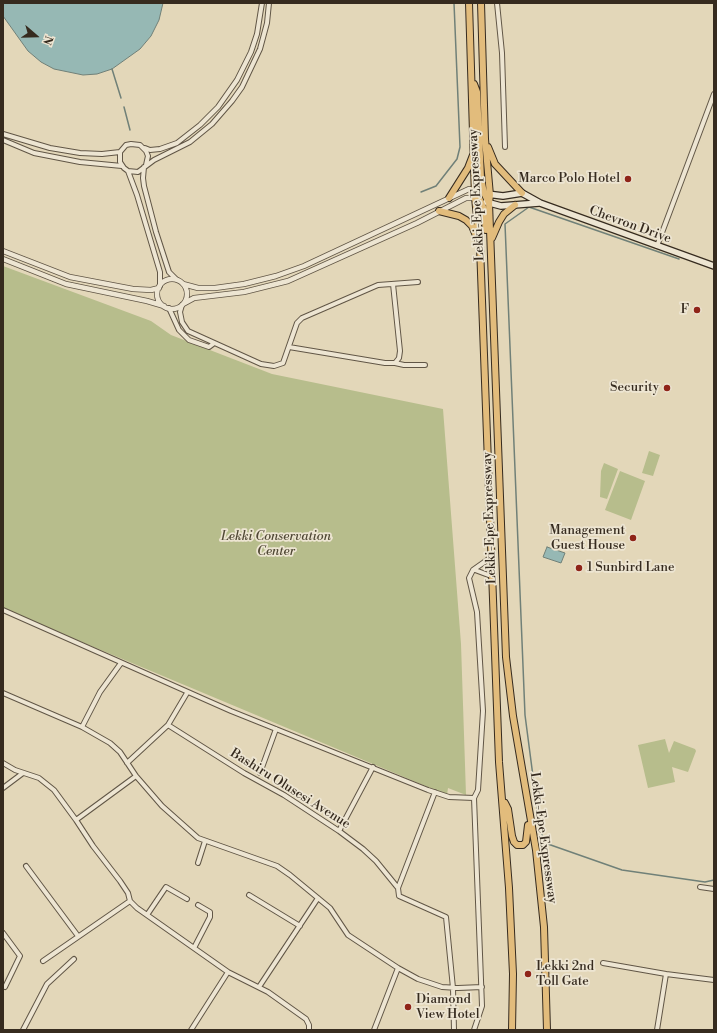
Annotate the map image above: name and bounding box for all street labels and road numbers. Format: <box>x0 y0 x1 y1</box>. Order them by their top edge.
street label: Lekki-Epe Expressway <box>466 128 488 262</box>
street label: Chevron Drive <box>587 203 673 247</box>
street label: Lekki-Epe Expressway <box>480 452 500 584</box>
street label: Bashiru Olusesi Avenue <box>227 746 353 832</box>
street label: Lekki-Epe Expressway <box>526 771 560 905</box>

